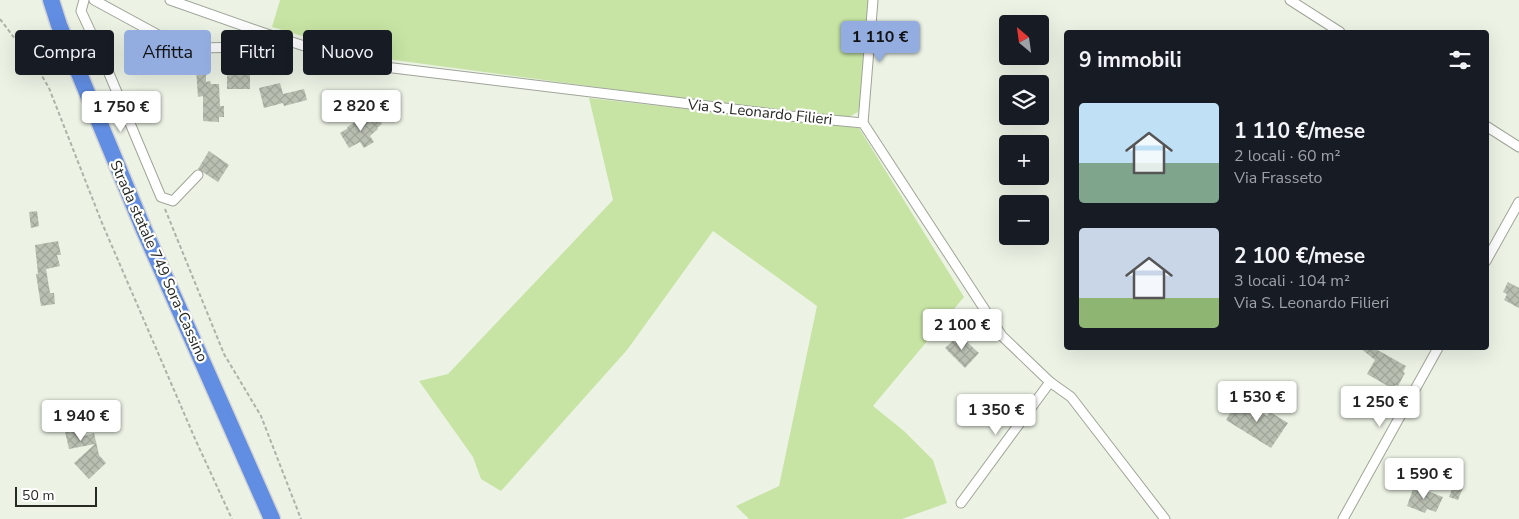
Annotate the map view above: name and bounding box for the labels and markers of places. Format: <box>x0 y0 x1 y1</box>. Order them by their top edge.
pin: 1 110 € <box>834 20 926 63</box>
pin: 1 750 € <box>75 90 167 133</box>
pin: 2 820 € <box>315 90 407 132</box>
pin: 2 100 € <box>916 308 1008 351</box>
pin: 1 530 € <box>1211 380 1303 423</box>
pin: 1 250 € <box>1334 386 1426 428</box>
pin: 1 350 € <box>950 394 1042 436</box>
pin: 1 940 € <box>35 400 127 442</box>
pin: 1 590 € <box>1378 458 1470 500</box>

